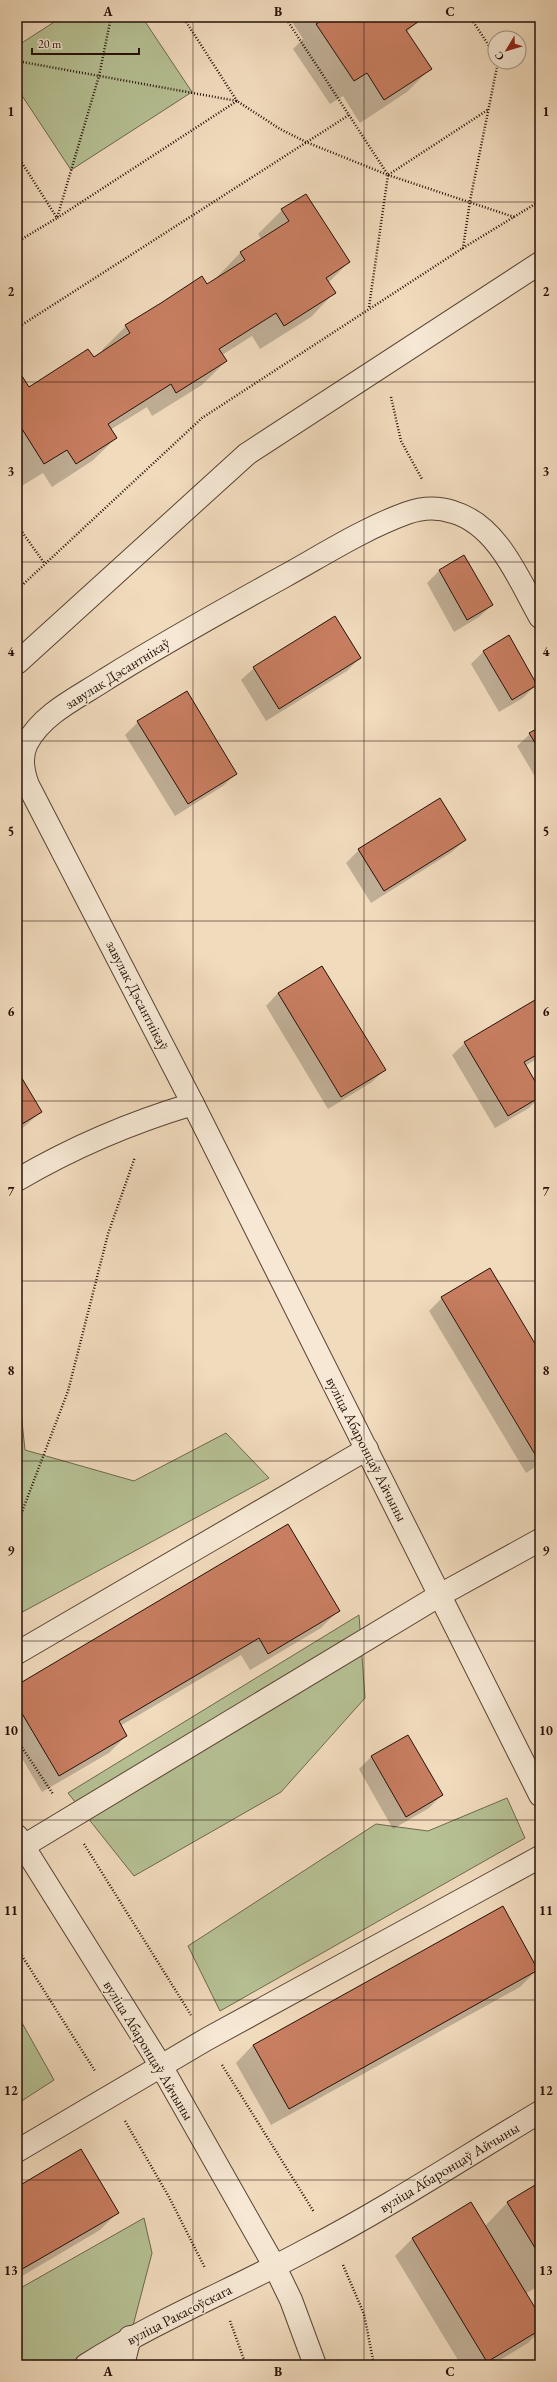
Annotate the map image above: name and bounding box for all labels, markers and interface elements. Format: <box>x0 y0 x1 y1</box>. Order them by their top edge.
text: A <box>102 3 113 20</box>
text: B <box>274 3 282 20</box>
text: C <box>445 3 455 20</box>
scale bar <box>32 30 139 56</box>
north arrow <box>487 30 527 70</box>
text: 20 m <box>38 36 62 52</box>
text: С <box>491 49 507 64</box>
text: 1 <box>8 103 15 120</box>
text: 1 <box>543 103 550 120</box>
text: 2 <box>8 283 15 300</box>
text: 2 <box>543 283 550 300</box>
text: 3 <box>8 463 15 480</box>
text: 3 <box>543 463 550 480</box>
street label: завулак Дэсантнікаў <box>61 633 174 713</box>
text: 4 <box>8 643 15 660</box>
text: 4 <box>543 643 550 660</box>
text: 5 <box>8 823 14 840</box>
text: 5 <box>543 823 549 840</box>
street label: завулак Дэсантнікаў <box>102 937 174 1054</box>
text: 6 <box>8 1003 15 1020</box>
text: 6 <box>543 1003 550 1020</box>
text: 7 <box>8 1183 15 1200</box>
text: 7 <box>543 1183 550 1200</box>
text: 8 <box>8 1362 15 1379</box>
text: 8 <box>543 1362 550 1379</box>
street label: вуліца Абаронцаў Айчыны <box>322 1373 412 1525</box>
text: 9 <box>8 1542 15 1559</box>
text: 9 <box>543 1542 550 1559</box>
text: 10 <box>4 1722 18 1739</box>
text: 10 <box>539 1722 553 1739</box>
text: 11 <box>4 1902 18 1919</box>
text: 11 <box>539 1902 553 1919</box>
street label: вуліца Абаронцаў Айчыны <box>100 1977 198 2123</box>
text: 12 <box>4 2082 18 2099</box>
text: 12 <box>539 2082 553 2099</box>
street label: вуліца Абаронцаў Айчыны <box>376 2118 522 2216</box>
text: 13 <box>4 2262 18 2279</box>
text: 13 <box>539 2262 553 2279</box>
street label: вуліца Ракасоўскага <box>123 2279 235 2349</box>
text: A <box>102 2363 113 2380</box>
text: B <box>274 2363 282 2380</box>
text: C <box>445 2363 455 2380</box>

